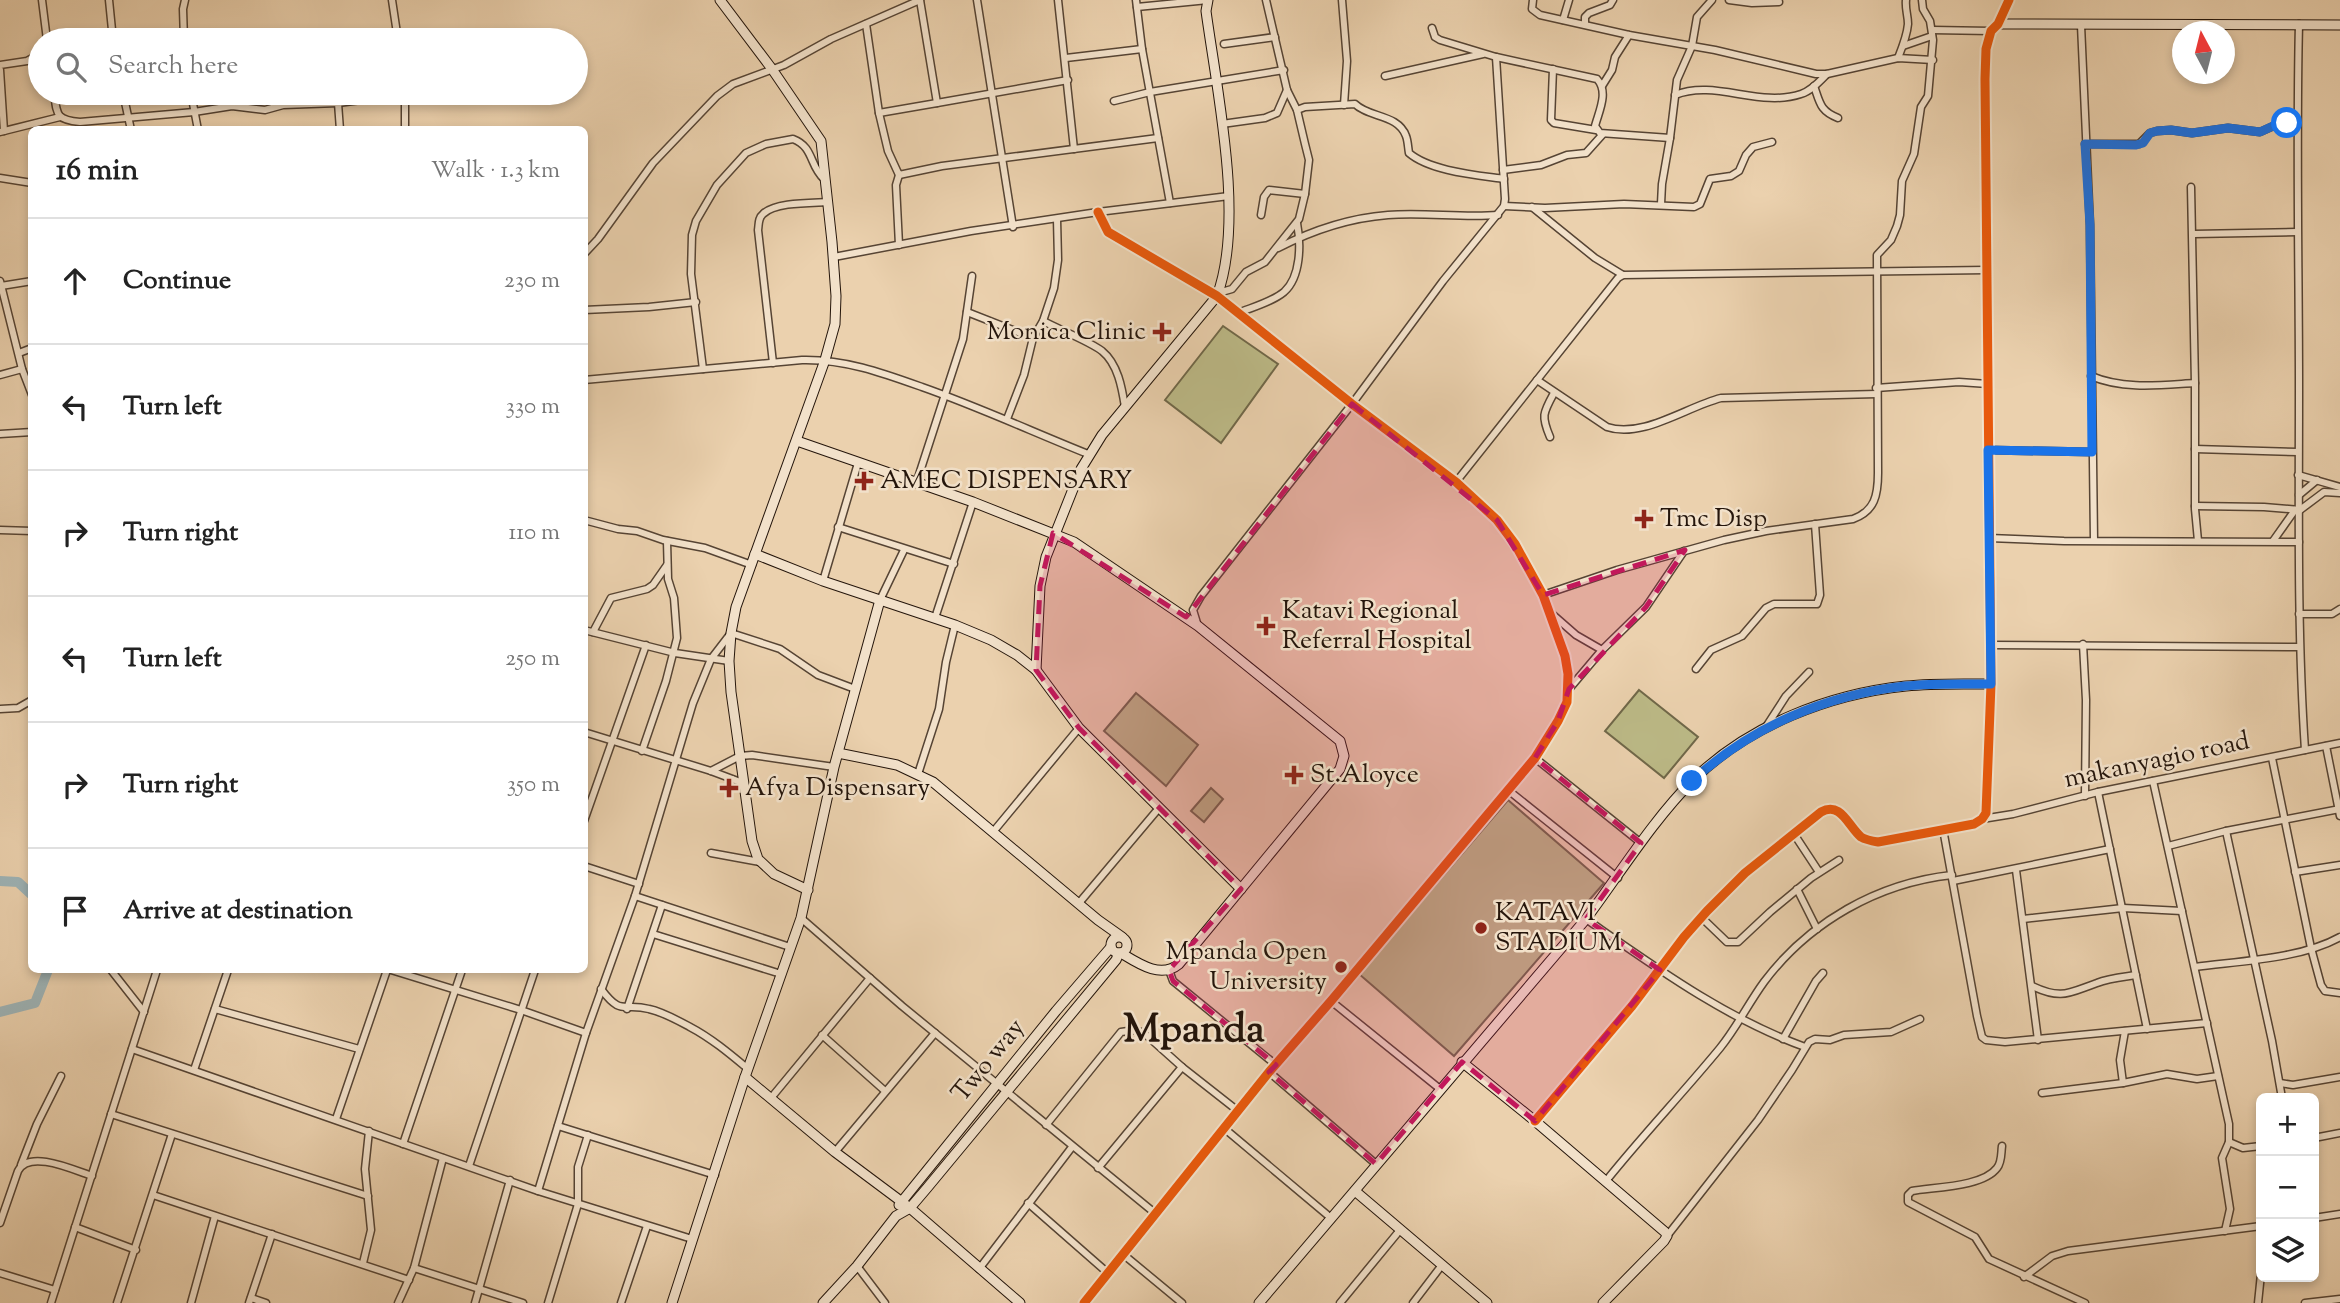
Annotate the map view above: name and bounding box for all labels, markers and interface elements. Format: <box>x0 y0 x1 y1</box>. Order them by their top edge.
north arrow <box>2172 21 2235 84</box>
search box <box>28 28 588 105</box>
icon: search <box>52 48 90 86</box>
text: Search here <box>108 48 238 85</box>
route start <box>2271 107 2302 138</box>
text: 16 min <box>56 150 139 193</box>
text: Walk · 1.3 km <box>431 155 560 188</box>
icon: ahead <box>56 262 94 300</box>
text: Continue <box>123 263 231 300</box>
text: 230 m <box>504 265 560 298</box>
place label: Monica Clinic <box>986 314 1146 351</box>
marker: Monica Clinic <box>1152 322 1172 342</box>
icon: left <box>56 388 94 426</box>
text: Turn left <box>123 389 222 426</box>
text: 330 m <box>506 391 560 424</box>
place label: AMEC DISPENSARY <box>880 463 1133 500</box>
marker: AMEC DISPENSARY <box>854 471 874 491</box>
place label: Tmc Disp <box>1660 501 1767 538</box>
marker: Tmc Disp <box>1634 509 1654 529</box>
icon: right <box>56 514 94 552</box>
text: Turn right <box>123 515 238 552</box>
text: 110 m <box>509 517 560 550</box>
place label: Katavi Regional Referral Hospital <box>1282 593 1472 660</box>
marker: Katavi Regional Referral Hospital <box>1256 616 1276 636</box>
icon: left <box>56 640 94 678</box>
text: Turn left <box>123 641 222 678</box>
text: 250 m <box>505 643 560 676</box>
street label: makanyagio road <box>2061 723 2253 799</box>
place label: St.Aloyce <box>1310 757 1419 794</box>
marker: St.Aloyce <box>1284 765 1304 785</box>
route end <box>1676 765 1707 796</box>
icon: right <box>56 766 94 804</box>
text: Turn right <box>123 767 238 804</box>
text: 350 m <box>507 769 560 802</box>
place label: Afya Dispensary <box>745 770 930 807</box>
marker: Afya Dispensary <box>719 778 739 798</box>
icon: arrive <box>56 892 94 930</box>
text: Arrive at destination <box>123 893 353 930</box>
place label: KATAVI STADIUM <box>1495 895 1622 962</box>
marker: KATAVI STADIUM <box>1473 920 1489 936</box>
place label: Mpanda Open University <box>1166 934 1327 1001</box>
marker: Mpanda Open University <box>1333 959 1349 975</box>
district label: Mpanda <box>1123 1003 1265 1060</box>
street label: Two way <box>944 1011 1034 1111</box>
map controls <box>2256 1093 2319 1282</box>
button: + <box>2256 1093 2319 1156</box>
button: − <box>2256 1156 2319 1219</box>
button: layers <box>2256 1219 2319 1282</box>

